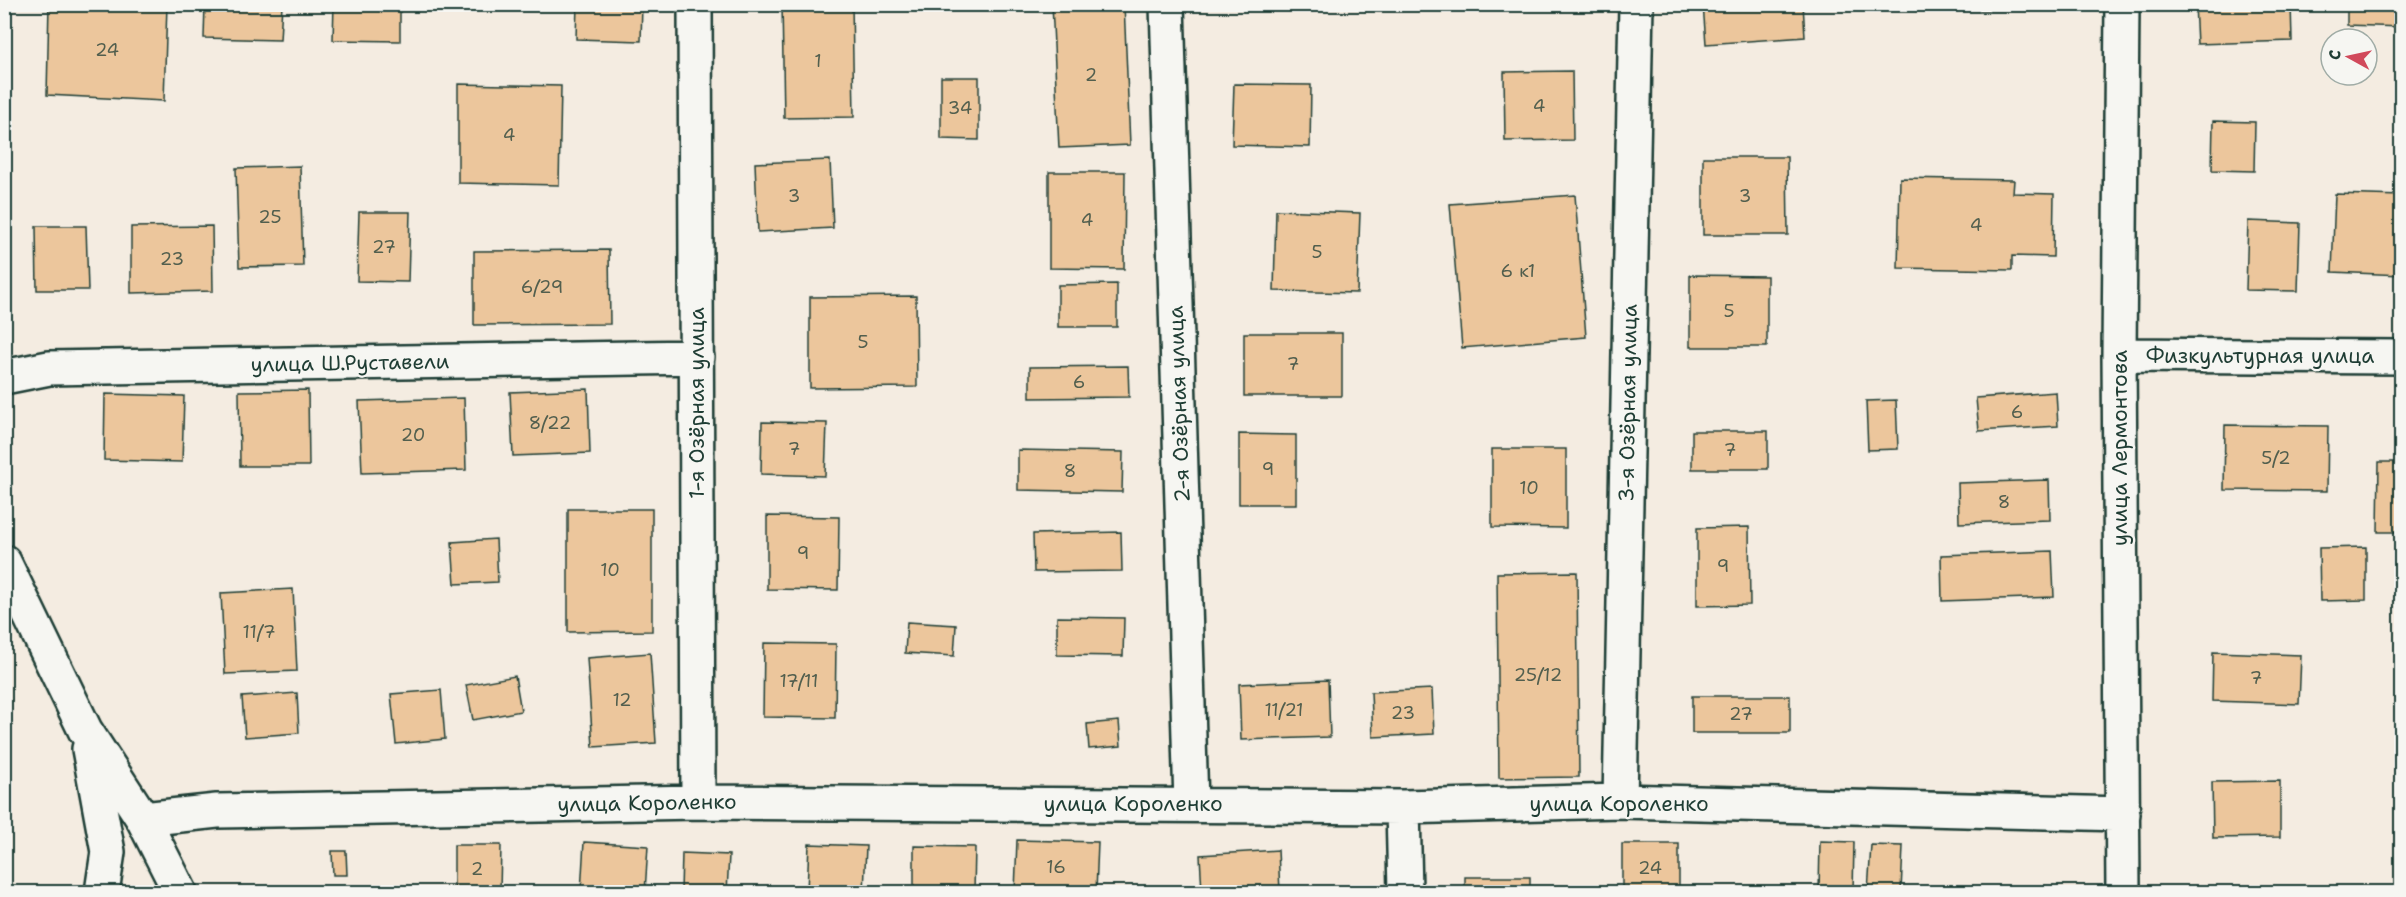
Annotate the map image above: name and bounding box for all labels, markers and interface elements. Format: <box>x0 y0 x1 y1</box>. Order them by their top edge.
north arrow <box>2319 27 2379 87</box>
house number: 24 <box>95 38 119 62</box>
text: С <box>2324 48 2346 61</box>
house number: 1 <box>814 49 822 73</box>
house number: 2 <box>1085 63 1097 87</box>
house number: 4 <box>1533 94 1545 118</box>
house number: 34 <box>948 96 972 120</box>
house number: 4 <box>503 123 515 147</box>
house number: 3 <box>788 184 800 208</box>
house number: 3 <box>1739 184 1751 208</box>
house number: 25 <box>258 205 282 229</box>
house number: 4 <box>1081 208 1093 232</box>
house number: 4 <box>1970 213 1982 237</box>
house number: 27 <box>372 235 396 259</box>
house number: 5 <box>1311 240 1323 264</box>
house number: 23 <box>160 247 184 271</box>
house number: 6 к1 <box>1501 259 1535 283</box>
house number: 6/29 <box>521 275 563 299</box>
house number: 5 <box>1723 299 1735 323</box>
street label: 3-я Озёрная улица <box>1612 304 1644 502</box>
street label: 2-я Озёрная улица <box>1162 305 1196 503</box>
street label: 1-я Озёрная улица <box>683 307 711 499</box>
house number: 5 <box>857 330 869 354</box>
street label: Физкультурная улица <box>2146 342 2374 370</box>
street label: улица Ш.Руставели <box>250 347 450 379</box>
street label: улица Лермонтова <box>2106 350 2134 546</box>
house number: 7 <box>1287 352 1299 376</box>
house number: 6 <box>1073 370 1085 394</box>
house number: 6 <box>2011 400 2023 424</box>
house number: 8/22 <box>529 411 571 435</box>
house number: 20 <box>401 423 425 447</box>
house number: 7 <box>788 437 800 461</box>
house number: 7 <box>1724 438 1736 462</box>
house number: 5/2 <box>2261 446 2291 470</box>
house number: 9 <box>1262 457 1274 481</box>
house number: 8 <box>1064 459 1076 483</box>
house number: 10 <box>1519 476 1539 500</box>
house number: 8 <box>1998 490 2010 514</box>
house number: 9 <box>797 541 809 565</box>
house number: 9 <box>1717 554 1729 578</box>
house number: 10 <box>600 558 620 582</box>
house number: 11/7 <box>243 620 275 644</box>
house number: 25/12 <box>1514 663 1562 687</box>
house number: 7 <box>2250 666 2262 690</box>
house number: 17/11 <box>779 669 819 693</box>
house number: 12 <box>612 688 632 712</box>
house number: 11/21 <box>1264 698 1304 722</box>
house number: 23 <box>1391 701 1415 725</box>
house number: 27 <box>1729 702 1753 726</box>
street label: улица Короленко <box>557 787 737 819</box>
street label: улица Короленко <box>1043 790 1223 818</box>
street label: улица Короленко <box>1529 790 1709 818</box>
house number: 16 <box>1046 855 1066 879</box>
house number: 24 <box>1638 856 1662 880</box>
house number: 2 <box>471 857 483 881</box>

